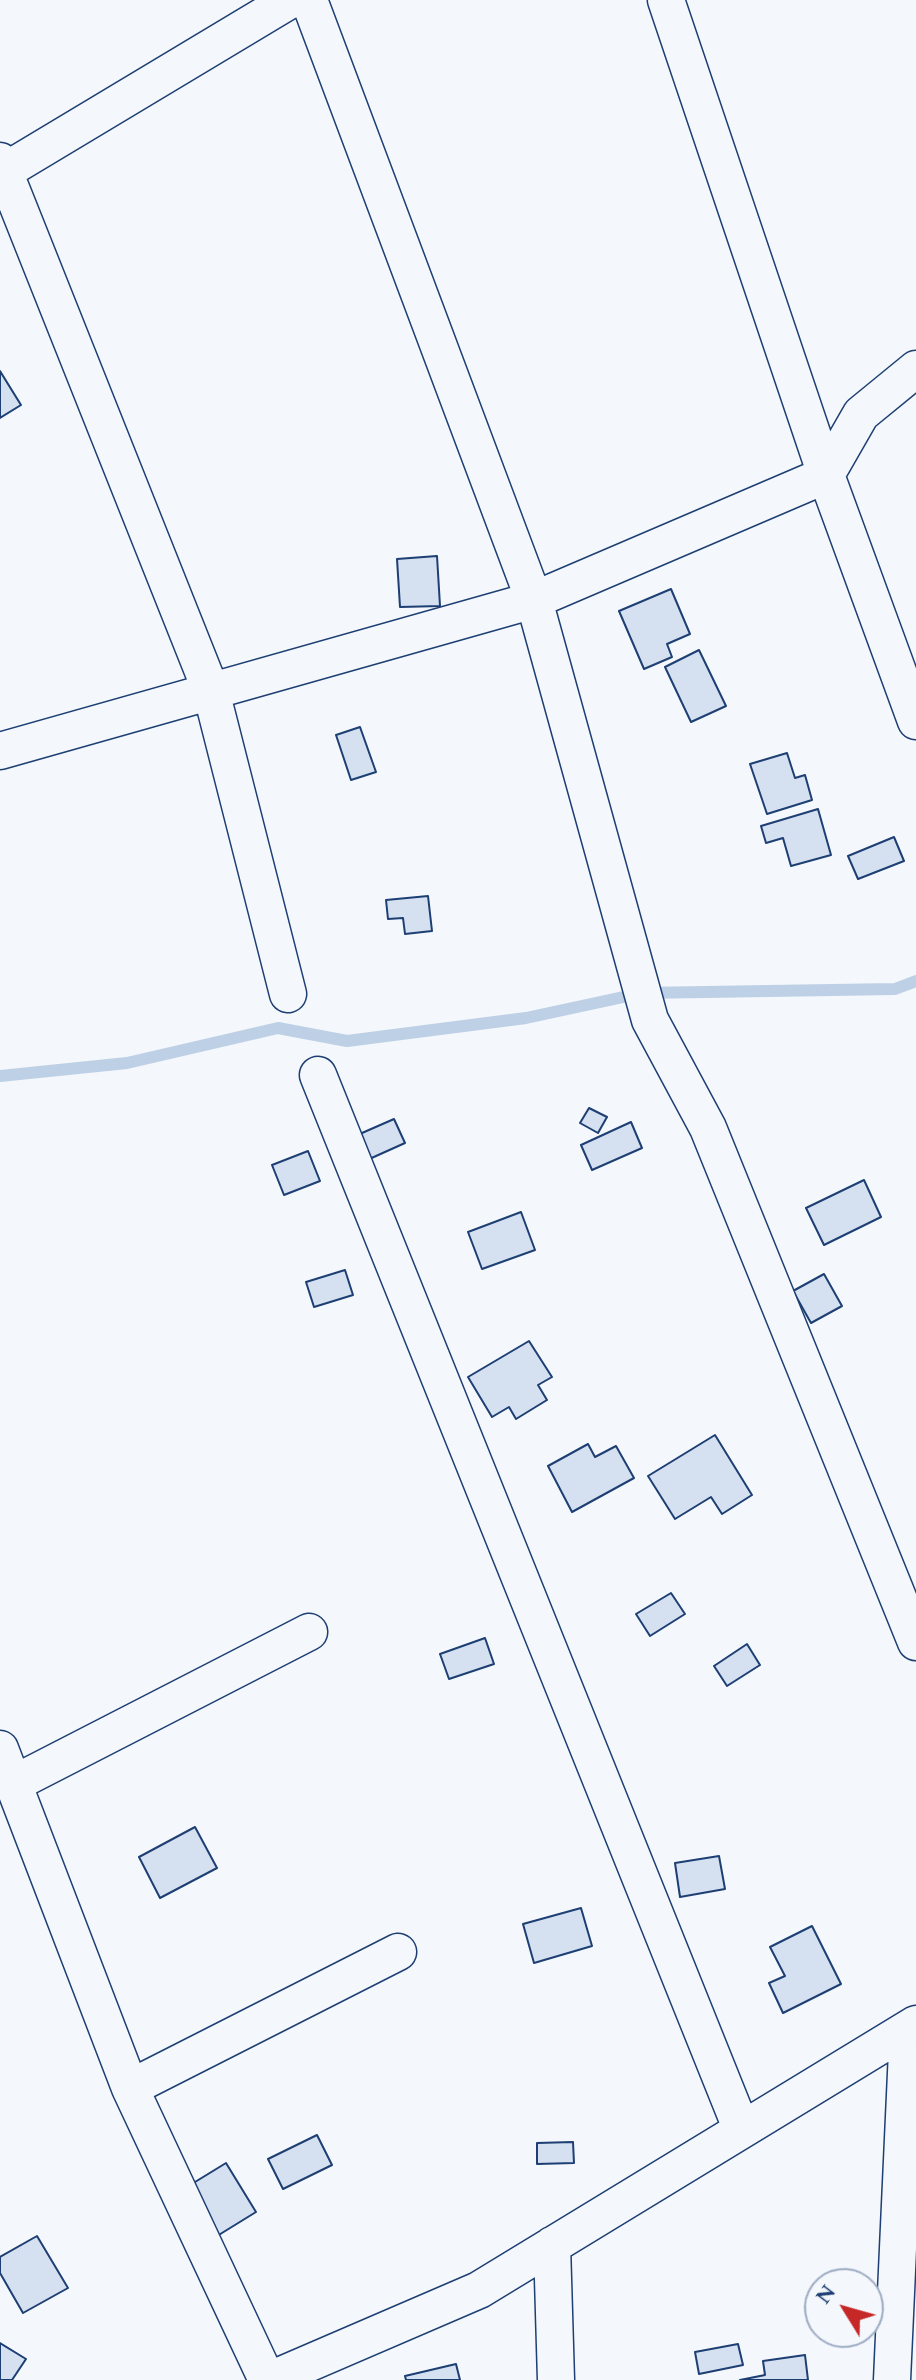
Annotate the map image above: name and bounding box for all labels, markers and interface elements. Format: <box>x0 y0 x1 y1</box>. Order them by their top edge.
north arrow <box>804 2268 884 2348</box>
text: N <box>807 2277 845 2312</box>

